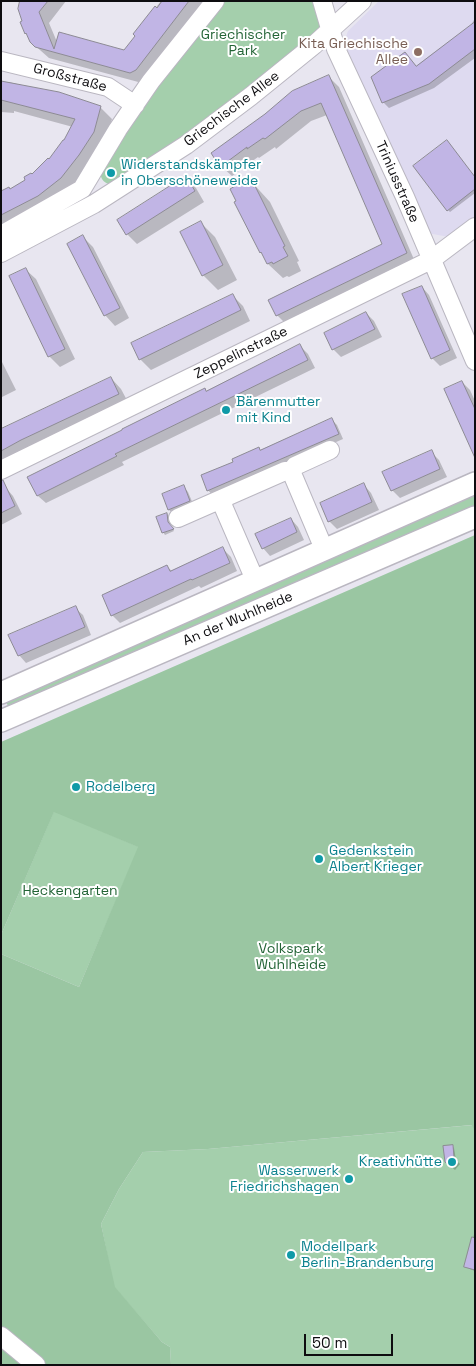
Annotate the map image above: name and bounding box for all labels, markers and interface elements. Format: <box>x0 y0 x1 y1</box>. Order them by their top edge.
park label: Griechischer Park <box>201 27 285 59</box>
place label: Kita Griechische Allee <box>299 36 408 68</box>
marker: Kita Griechische Allee <box>412 46 424 58</box>
street label: Großstraße <box>31 60 109 96</box>
street label: Griechische Allee <box>181 68 283 150</box>
street label: Triniusstraße <box>371 139 423 225</box>
place label: Widerstandskämpfer in Oberschöneweide <box>121 157 261 190</box>
marker: Widerstandskämpfer in Oberschöneweide <box>105 167 117 179</box>
street label: Zeppelinstraße <box>192 323 290 383</box>
place label: Bärenmutter mit Kind <box>236 394 320 427</box>
marker: Bärenmutter mit Kind <box>220 404 232 416</box>
street label: An der Wuhlheide <box>181 588 295 650</box>
place label: Rodelberg <box>86 779 156 795</box>
marker: Rodelberg <box>70 781 82 793</box>
place label: Gedenkstein Albert Krieger <box>329 843 422 876</box>
marker: Gedenkstein Albert Krieger <box>313 853 325 865</box>
park label: Heckengarten <box>22 883 118 899</box>
park label: Volkspark Wuhlheide <box>256 941 326 974</box>
place label: Kreativhütte <box>359 1154 442 1170</box>
marker: Kreativhütte <box>446 1156 458 1168</box>
place label: Wasserwerk Friedrichshagen <box>230 1163 339 1196</box>
marker: Wasserwerk Friedrichshagen <box>343 1173 355 1185</box>
place label: Modellpark Berlin-Brandenburg <box>301 1239 434 1272</box>
marker: Modellpark Berlin-Brandenburg <box>285 1249 297 1261</box>
scale bar <box>306 1324 395 1356</box>
text: 50 m <box>312 1333 347 1352</box>

